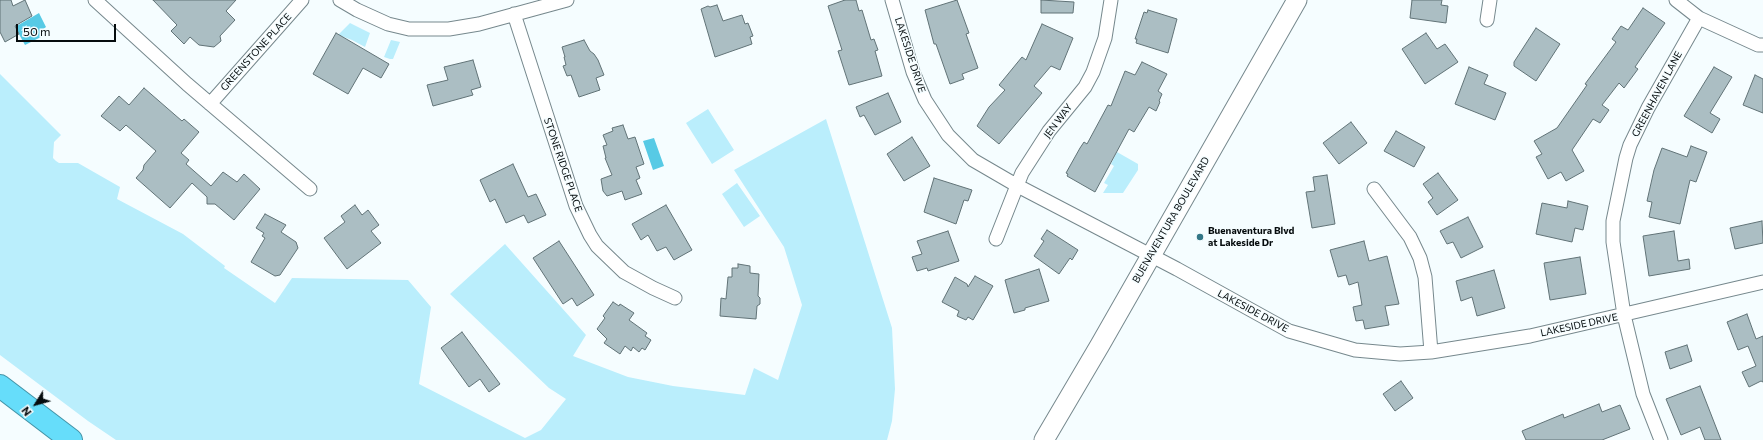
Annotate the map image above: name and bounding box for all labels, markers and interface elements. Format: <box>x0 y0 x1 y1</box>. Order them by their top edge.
street label: GREENSTONE PLACE <box>218 11 294 93</box>
scale bar <box>18 16 118 42</box>
street label: LAKESIDE DRIVE <box>892 16 928 94</box>
text: 50 m <box>23 24 51 38</box>
street label: GREENHAVEN LANE <box>1629 49 1685 139</box>
street label: JEN WAY <box>1041 101 1075 141</box>
street label: STONE RIDGE PLACE <box>541 116 585 214</box>
street label: BUENAVENTURA BOULEVARD <box>1130 155 1212 285</box>
place label: Buenaventura Blvd at Lakeside Dr <box>1208 225 1294 248</box>
marker: Buenaventura Blvd at Lakeside Dr <box>1195 232 1205 242</box>
street label: LAKESIDE DRIVE <box>1215 287 1291 335</box>
street label: LAKESIDE DRIVE <box>1539 311 1619 339</box>
north arrow <box>16 384 56 424</box>
text: N <box>18 404 34 419</box>

